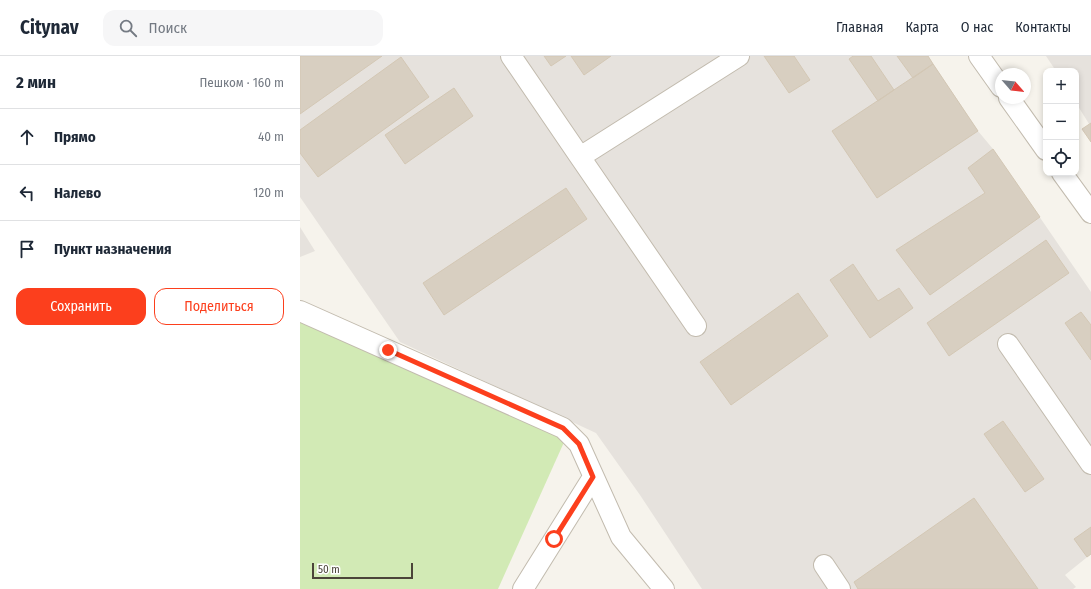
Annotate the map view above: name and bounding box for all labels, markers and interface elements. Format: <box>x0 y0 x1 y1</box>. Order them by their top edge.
search box <box>103 10 383 46</box>
text: Citynav <box>20 16 79 39</box>
icon: search <box>117 17 139 39</box>
text: Поиск <box>149 19 187 37</box>
text: Главная <box>836 19 883 36</box>
text: Карта <box>905 19 939 36</box>
text: О нас <box>961 19 993 36</box>
text: Контакты <box>1015 19 1071 36</box>
north arrow <box>995 68 1031 104</box>
map controls <box>1043 68 1079 176</box>
button: + <box>1043 68 1079 104</box>
text: 2 мин <box>16 72 56 93</box>
text: Пешком · 160 m <box>200 75 284 90</box>
button: − <box>1043 104 1079 140</box>
icon: ahead <box>16 126 38 148</box>
text: Прямо <box>54 128 96 146</box>
text: 40 m <box>258 129 284 144</box>
button: locate <box>1043 140 1079 176</box>
icon: left <box>16 182 38 204</box>
text: Налево <box>54 184 101 202</box>
text: 120 m <box>253 185 284 200</box>
icon: arrive <box>16 238 38 260</box>
text: Пункт назначения <box>54 240 172 258</box>
button: Сохранить <box>16 288 146 325</box>
button: Поделиться <box>154 288 284 325</box>
route end <box>379 341 397 359</box>
route start <box>545 530 563 548</box>
scale bar <box>312 561 413 580</box>
text: 50 m <box>318 563 340 576</box>

